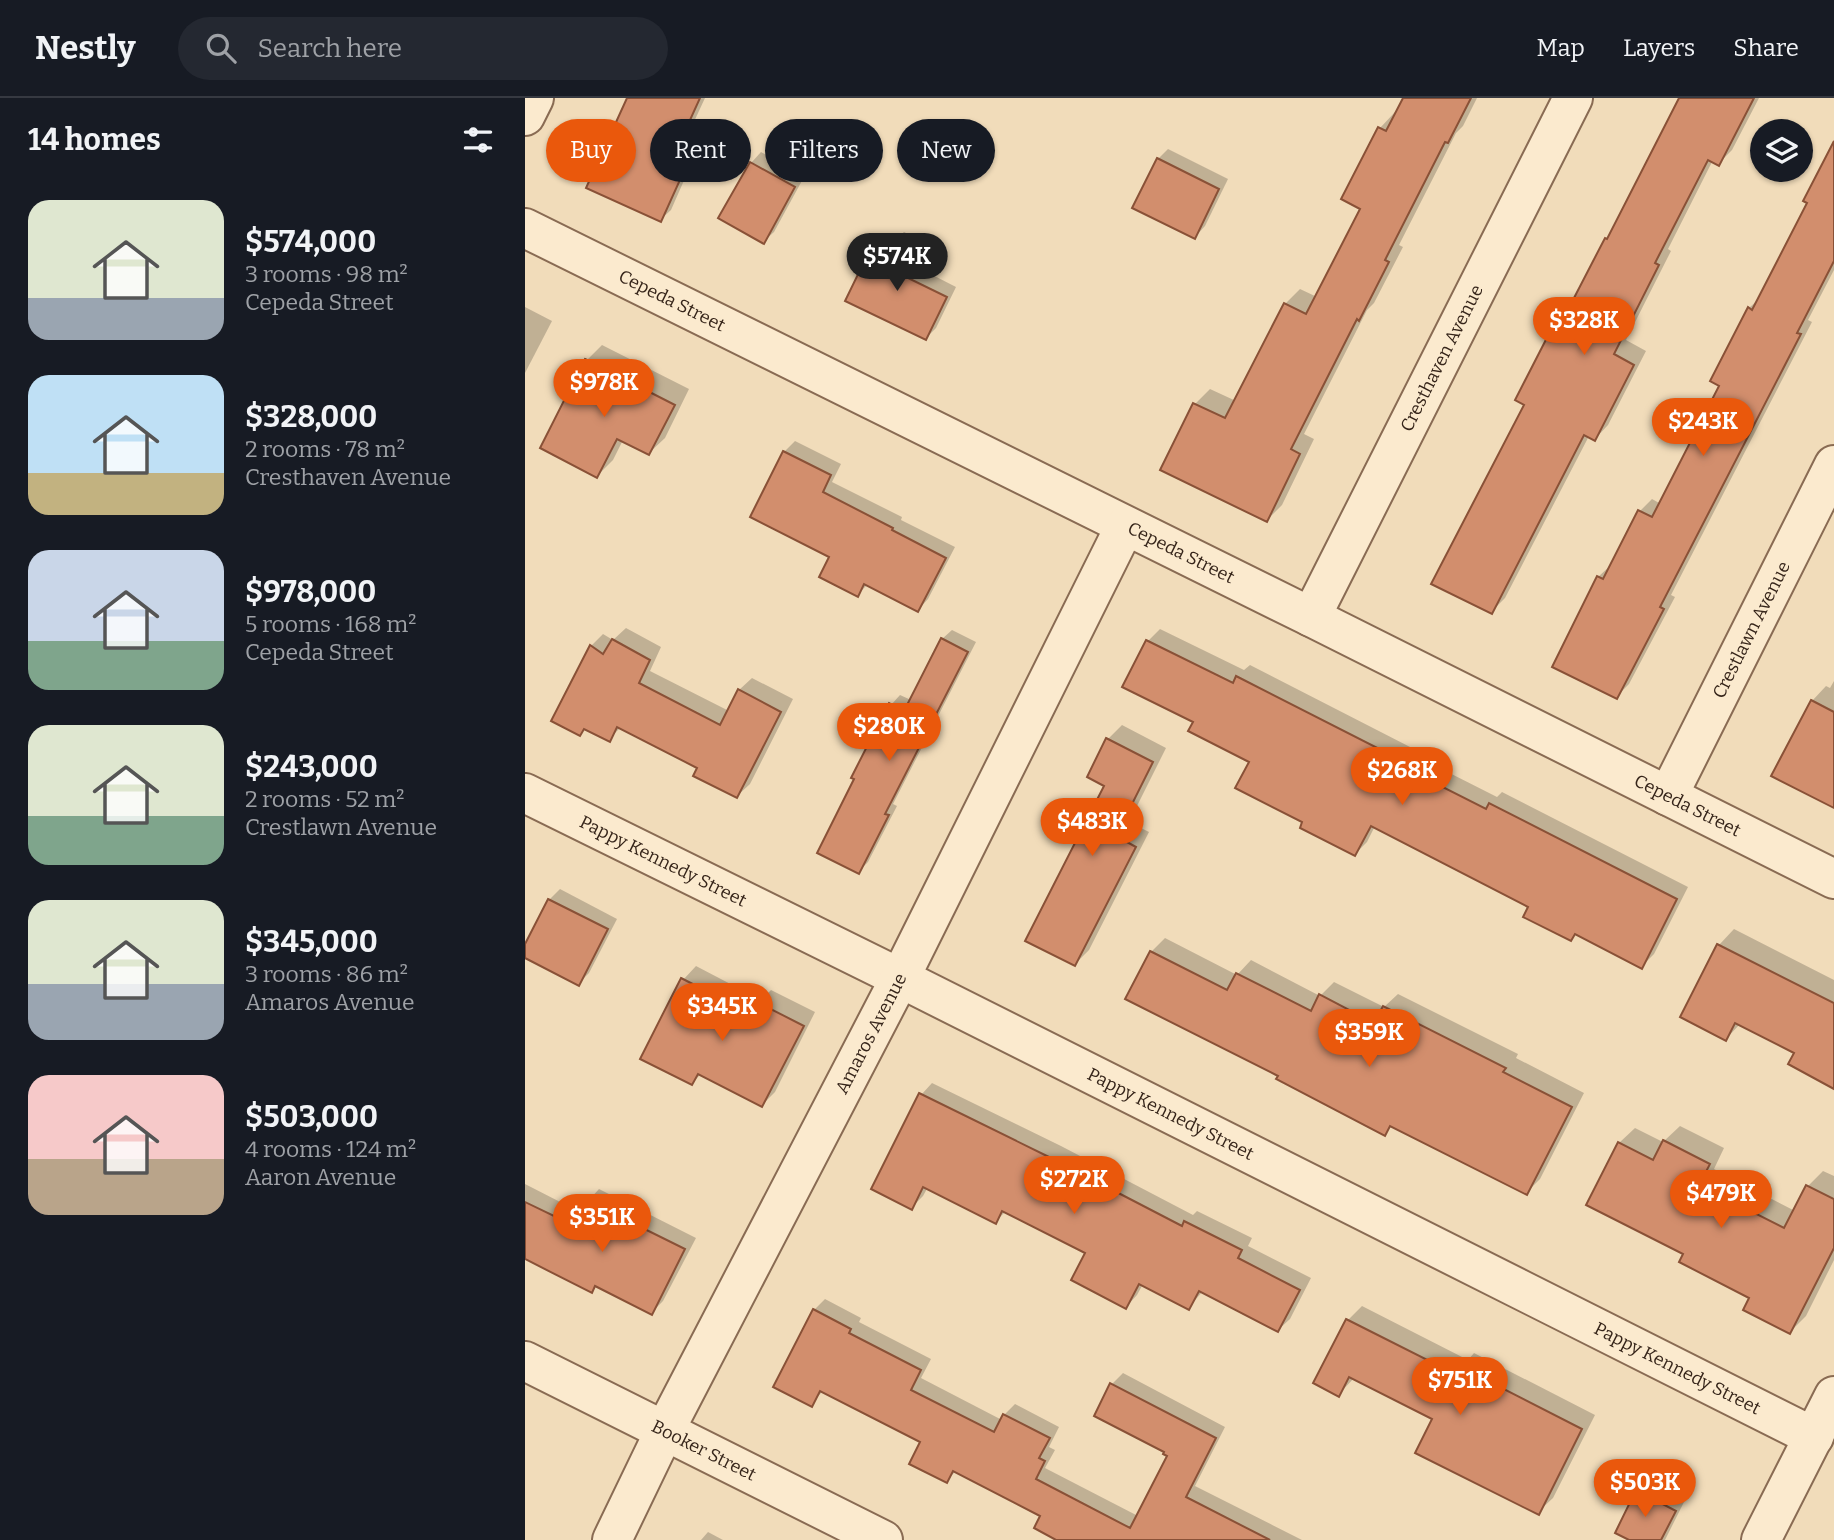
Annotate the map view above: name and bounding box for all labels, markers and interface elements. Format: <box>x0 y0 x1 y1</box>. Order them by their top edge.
search box <box>178 17 668 80</box>
text: Nestly <box>35 28 136 68</box>
icon: search <box>202 29 240 67</box>
text: Search here <box>258 33 402 64</box>
text: Map <box>1537 34 1585 62</box>
text: Layers <box>1623 34 1695 62</box>
text: Share <box>1733 34 1799 62</box>
chip: Buy <box>546 119 636 182</box>
chip: Rent <box>650 119 751 182</box>
chip: Filters <box>765 119 883 182</box>
chip: New <box>897 119 995 182</box>
map controls <box>1750 119 1813 182</box>
button: layers <box>1750 119 1813 182</box>
icon: filters <box>459 121 497 159</box>
text: 14 homes <box>28 122 161 158</box>
text: $574,000 <box>245 224 376 260</box>
icon: home <box>84 228 168 312</box>
pin: $574K <box>848 234 946 293</box>
text: $574K <box>863 242 931 270</box>
text: 3 rooms · 98 m² <box>245 260 408 288</box>
street label: Cepeda Street <box>615 265 729 337</box>
street label: Cresthaven Avenue <box>1395 281 1488 435</box>
text: Cepeda Street <box>245 288 394 316</box>
pin: $328K <box>1535 298 1633 357</box>
text: $328K <box>1549 306 1619 334</box>
pin: $978K <box>555 360 653 419</box>
text: $978K <box>569 368 639 396</box>
pin: $243K <box>1654 398 1752 458</box>
text: $328,000 <box>245 399 377 435</box>
icon: home <box>84 403 168 487</box>
text: $243K <box>1668 407 1738 435</box>
text: 2 rooms · 78 m² <box>245 435 405 463</box>
text: Cresthaven Avenue <box>245 463 451 491</box>
street label: Cepeda Street <box>1124 517 1239 589</box>
street label: Crestlawn Avenue <box>1708 558 1795 702</box>
text: $978,000 <box>245 574 376 610</box>
icon: home <box>84 578 168 662</box>
text: 5 rooms · 168 m² <box>245 610 416 638</box>
text: Cepeda Street <box>245 638 394 666</box>
pin: $280K <box>840 704 938 763</box>
text: $280K <box>853 712 925 740</box>
pin: $268K <box>1353 748 1451 807</box>
text: $243,000 <box>245 749 378 785</box>
icon: home <box>84 753 168 837</box>
text: $268K <box>1367 756 1437 784</box>
street label: Cepeda Street <box>1630 770 1745 842</box>
text: 2 rooms · 52 m² <box>245 785 404 813</box>
pin: $483K <box>1043 798 1141 858</box>
text: $483K <box>1057 807 1127 835</box>
street label: Pappy Kennedy Street <box>576 811 751 912</box>
text: Crestlawn Avenue <box>245 813 437 841</box>
text: $345,000 <box>245 924 378 960</box>
icon: home <box>84 928 168 1012</box>
text: 3 rooms · 86 m² <box>245 960 408 988</box>
street label: Amaros Avenue <box>831 969 912 1098</box>
pin: $345K <box>673 984 771 1043</box>
text: Amaros Avenue <box>245 988 415 1016</box>
text: $345K <box>687 992 757 1020</box>
pin: $359K <box>1320 1010 1418 1069</box>
text: $359K <box>1334 1018 1404 1046</box>
street label: Pappy Kennedy Street <box>1084 1063 1258 1165</box>
text: $503,000 <box>245 1099 378 1135</box>
icon: home <box>84 1103 168 1187</box>
text: 4 rooms · 124 m² <box>245 1135 416 1163</box>
pin: $272K <box>1025 1156 1123 1216</box>
text: Aaron Avenue <box>245 1163 396 1191</box>
text: $272K <box>1040 1165 1108 1193</box>
pin: $479K <box>1672 1170 1770 1230</box>
text: $479K <box>1686 1179 1756 1207</box>
pin: $351K <box>553 1194 651 1254</box>
text: $351K <box>569 1203 635 1231</box>
street label: Pappy Kennedy Street <box>1590 1317 1765 1420</box>
pin: $751K <box>1411 1358 1509 1417</box>
text: $751K <box>1428 1366 1492 1394</box>
street label: Booker Street <box>648 1415 760 1486</box>
pin: $503K <box>1596 1460 1694 1519</box>
text: $503K <box>1610 1468 1680 1496</box>

